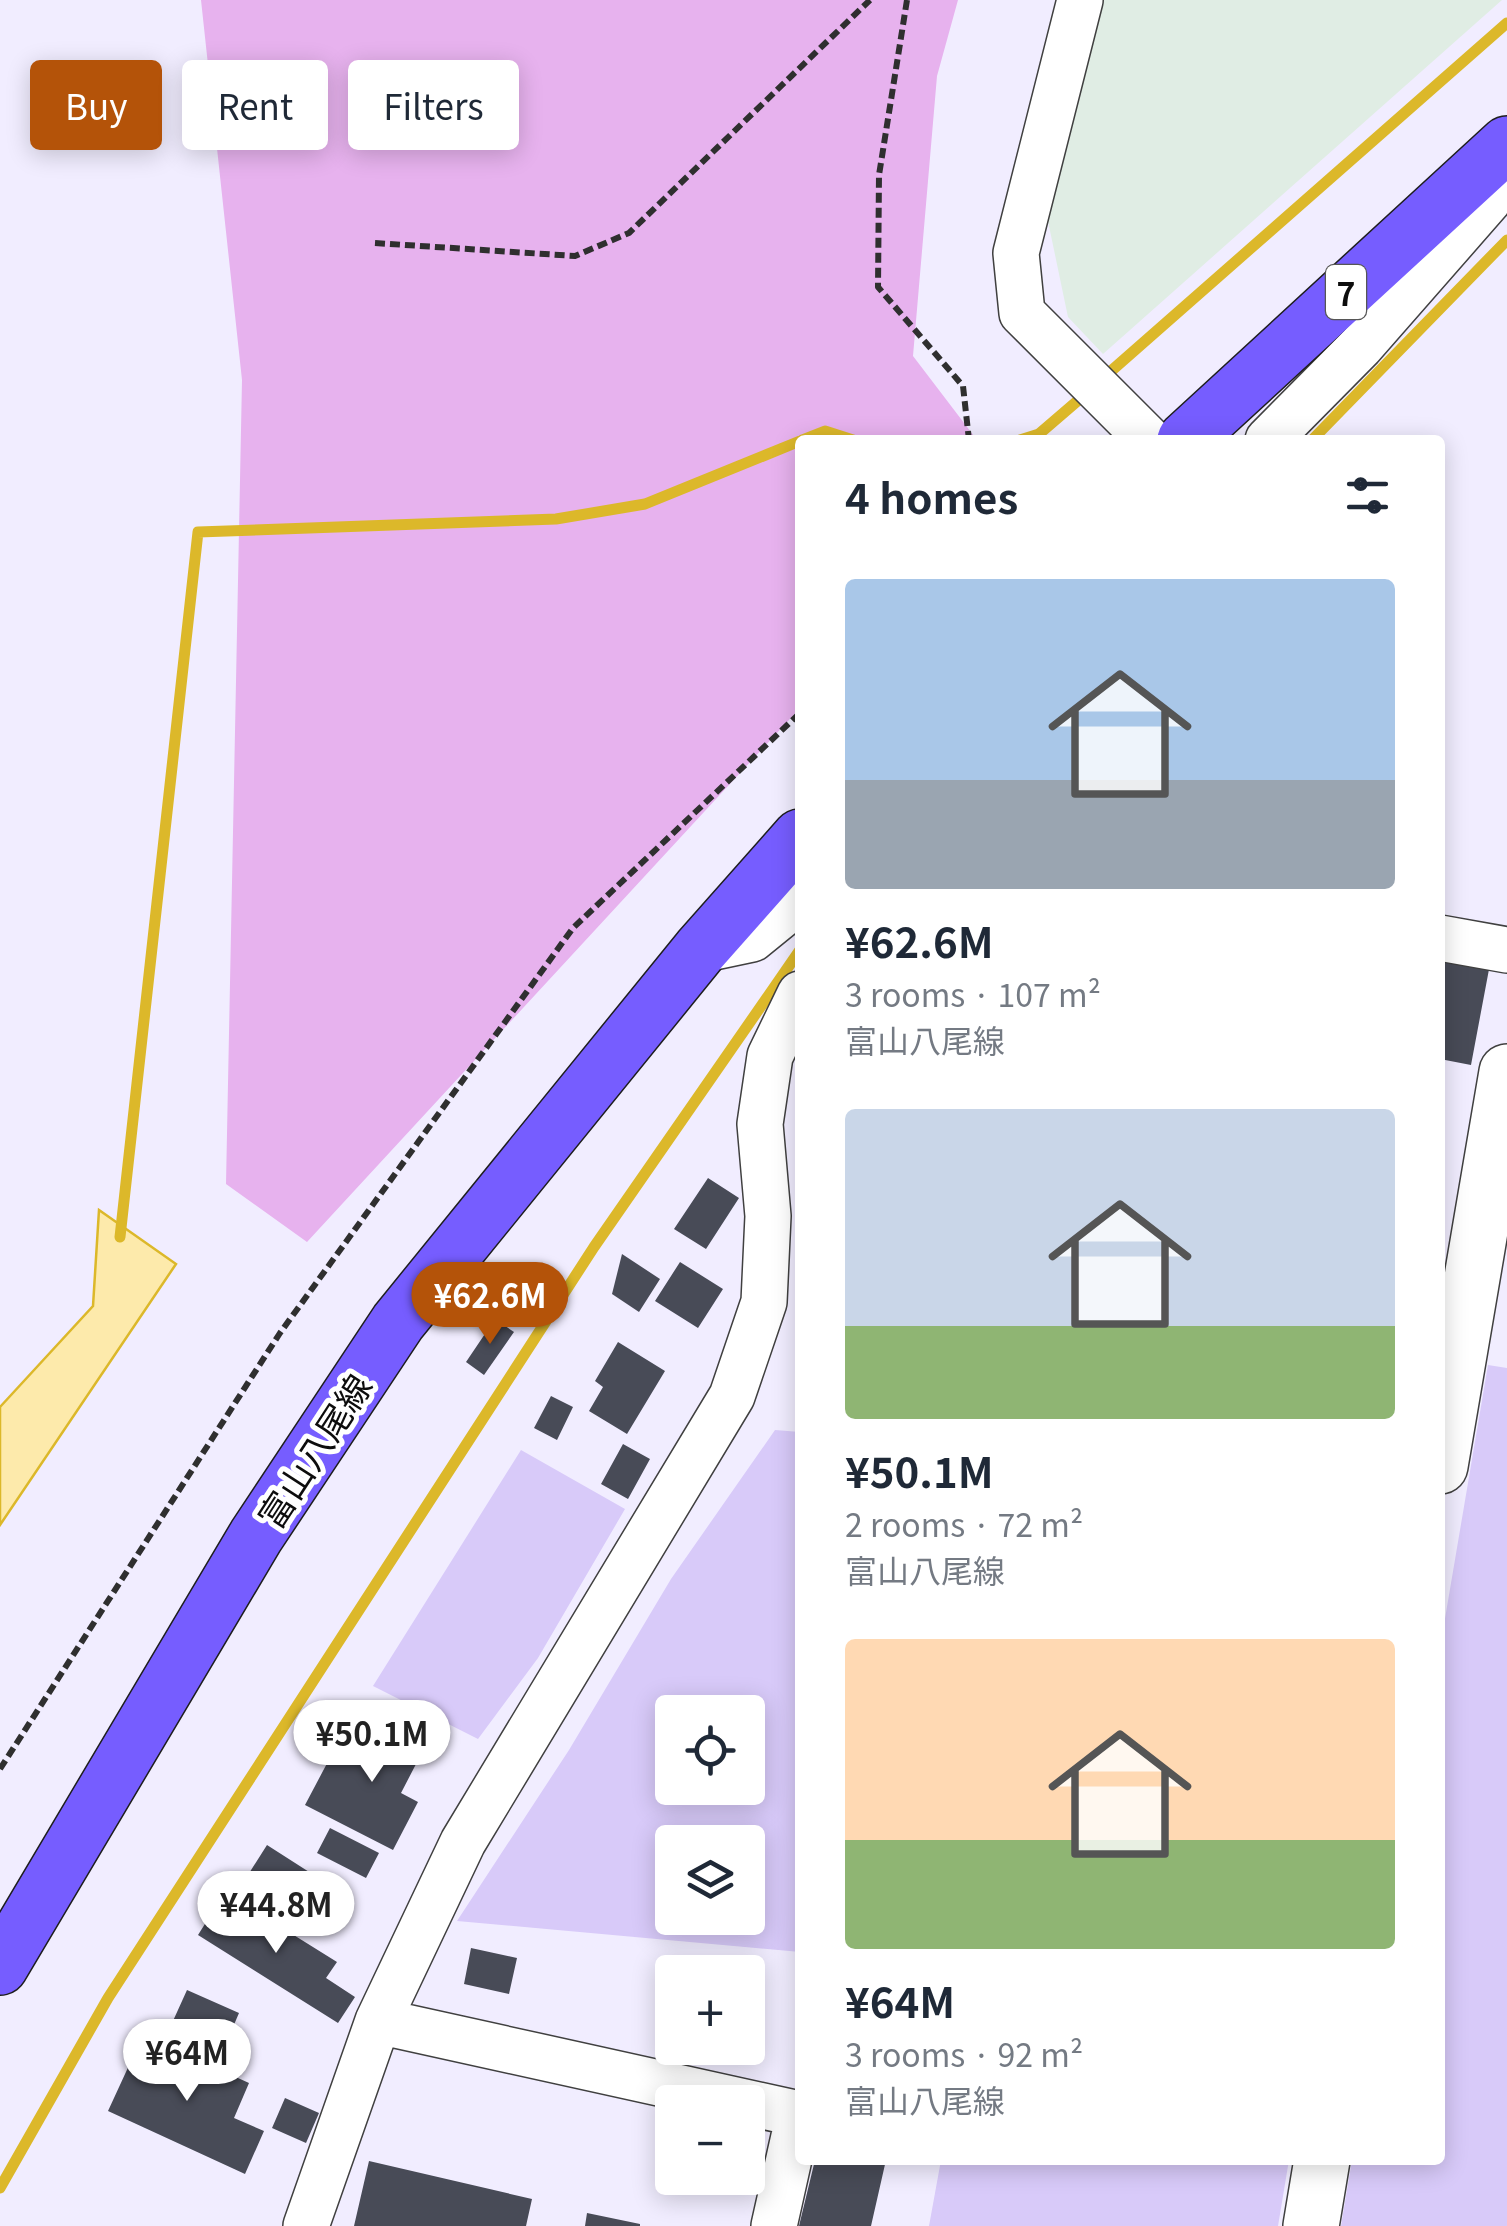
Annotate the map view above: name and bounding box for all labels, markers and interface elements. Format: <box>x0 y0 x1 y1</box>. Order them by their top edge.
chip: Buy <box>30 60 162 150</box>
chip: Rent <box>182 60 328 150</box>
chip: Filters <box>348 60 519 150</box>
road number: 7 <box>1326 265 1366 319</box>
text: 4 homes <box>845 465 1018 526</box>
icon: filters <box>1340 468 1395 523</box>
icon: home <box>1030 644 1210 824</box>
text: ¥62.6M <box>845 909 994 970</box>
text: 3 rooms · 107 m² <box>845 970 1101 1016</box>
text: 富山八尾線 <box>845 1016 1005 1062</box>
icon: home <box>1030 1174 1210 1354</box>
pin: ¥62.6M <box>409 1262 571 1347</box>
text: ¥62.6M <box>433 1271 547 1317</box>
street label: 富山八尾線 <box>244 1363 382 1537</box>
text: ¥50.1M <box>845 1439 994 1500</box>
text: 2 rooms · 72 m² <box>845 1500 1083 1546</box>
text: 富山八尾線 <box>845 1546 1005 1592</box>
map controls <box>655 1695 765 2195</box>
button: locate <box>655 1695 765 1805</box>
pin: ¥50.1M <box>291 1700 453 1785</box>
icon: home <box>1030 1704 1210 1884</box>
text: ¥50.1M <box>315 1709 429 1755</box>
button: layers <box>655 1825 765 1935</box>
pin: ¥44.8M <box>195 1871 357 1956</box>
text: ¥44.8M <box>219 1880 333 1926</box>
button: + <box>655 1955 765 2065</box>
text: ¥64M <box>845 1969 955 2030</box>
pin: ¥64M <box>128 2019 246 2104</box>
text: ¥64M <box>145 2028 229 2074</box>
text: 3 rooms · 92 m² <box>845 2030 1083 2076</box>
text: 富山八尾線 <box>845 2076 1005 2122</box>
button: − <box>655 2085 765 2195</box>

